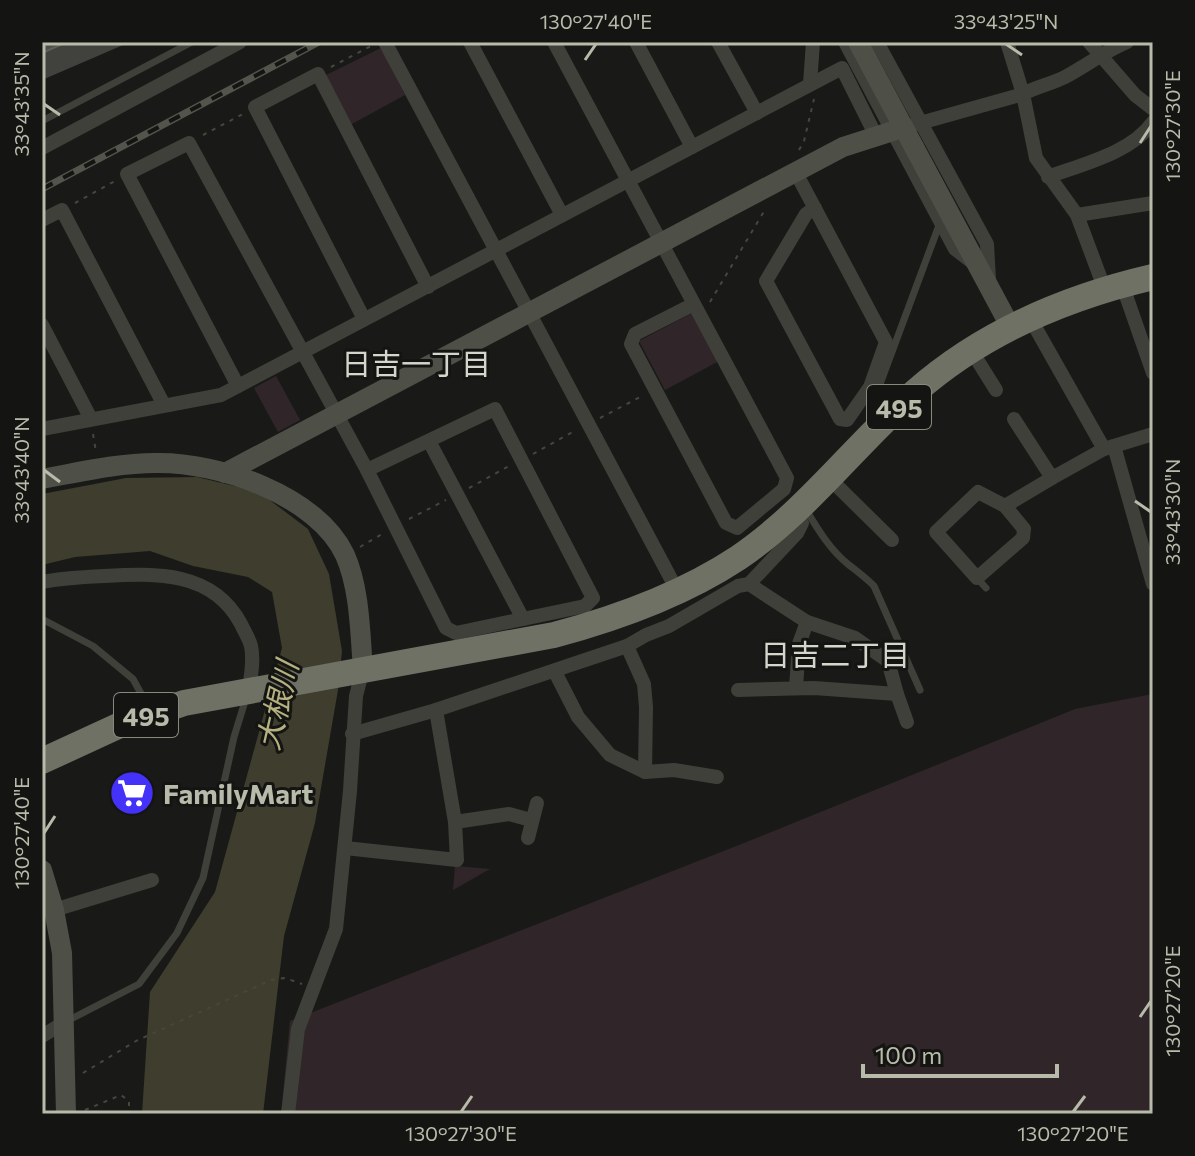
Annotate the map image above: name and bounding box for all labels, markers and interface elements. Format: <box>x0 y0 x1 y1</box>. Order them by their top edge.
text: 130°27'40"E <box>540 9 652 33</box>
text: 33°43'25"N <box>954 9 1058 33</box>
text: 33°43'35"N <box>9 52 33 157</box>
text: 130°27'30"E <box>1160 70 1184 182</box>
district label: 日吉一丁目 <box>341 344 491 381</box>
road number: 495 <box>867 385 931 429</box>
text: 33°43'40"N <box>9 416 33 524</box>
text: 33°43'30"N <box>1160 459 1184 565</box>
district label: 日吉二丁目 <box>760 635 910 672</box>
water label: 大根川 <box>248 654 305 753</box>
road number: 495 <box>114 693 178 737</box>
supermarket icon: FamilyMart <box>108 769 156 817</box>
place label: FamilyMart <box>163 776 314 810</box>
text: 130°27'40"E <box>9 777 33 889</box>
text: 130°27'20"E <box>1160 945 1184 1057</box>
scale bar <box>863 1028 1057 1078</box>
text: 100 m <box>875 1040 942 1069</box>
text: 130°27'30"E <box>405 1121 517 1145</box>
text: 130°27'20"E <box>1017 1121 1129 1145</box>

